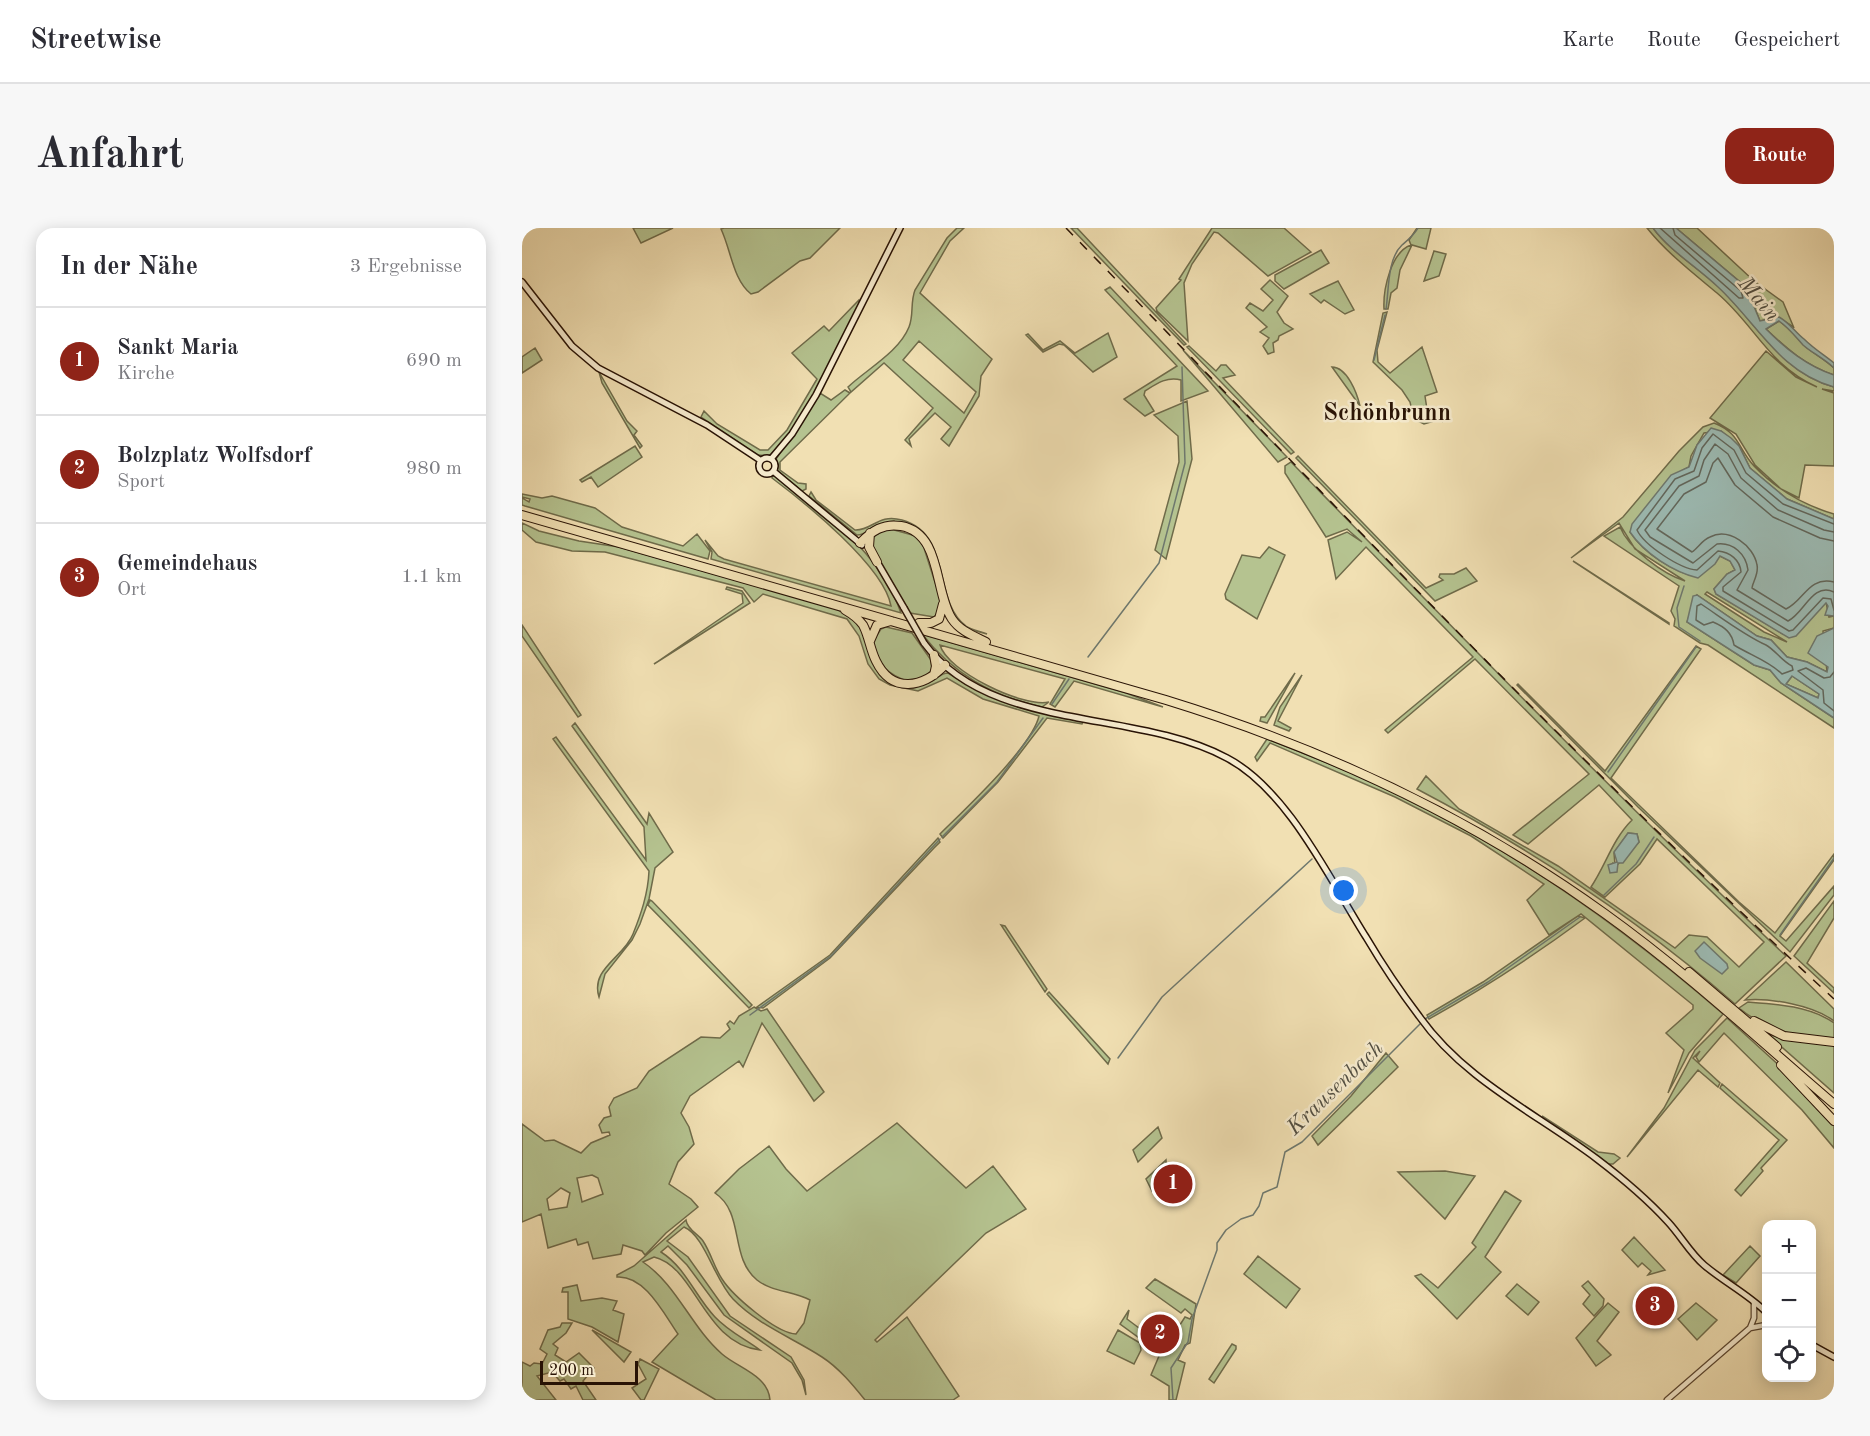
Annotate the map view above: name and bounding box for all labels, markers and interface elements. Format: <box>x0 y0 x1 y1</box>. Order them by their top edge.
text: Streetwise <box>30 27 162 55</box>
text: Karte <box>1562 30 1614 51</box>
text: Route <box>1647 30 1701 51</box>
text: Gespeichert <box>1734 30 1840 51</box>
button: Route <box>1725 128 1834 184</box>
text: Anfahrt <box>36 135 184 177</box>
text: In der Nähe <box>60 254 198 280</box>
text: 3 Ergebnisse <box>350 257 462 277</box>
water label: Main <box>1733 272 1784 326</box>
text: Sankt Maria <box>117 337 239 359</box>
text: 1 <box>74 351 85 371</box>
text: 690 m <box>406 351 462 371</box>
text: Kirche <box>117 364 175 384</box>
district label: Schönbrunn <box>1323 402 1451 426</box>
text: Bolzplatz Wolfsdorf <box>117 445 312 467</box>
text: 2 <box>74 459 85 479</box>
text: 980 m <box>406 459 462 479</box>
text: Sport <box>117 472 165 492</box>
text: Gemeindehaus <box>117 553 257 575</box>
text: 3 <box>74 567 85 587</box>
text: 1.1 km <box>401 567 462 587</box>
text: Ort <box>117 580 146 600</box>
your location <box>1329 876 1358 905</box>
water label: Krausenbach <box>1282 1037 1388 1140</box>
pin: 1 <box>1154 1162 1192 1206</box>
map controls <box>1762 1220 1816 1382</box>
button: + <box>1762 1220 1816 1274</box>
button: − <box>1762 1274 1816 1328</box>
pin: 3 <box>1636 1284 1674 1328</box>
pin: 2 <box>1140 1312 1180 1356</box>
button: locate <box>1762 1328 1816 1382</box>
scale bar <box>540 1358 638 1386</box>
text: 200 m <box>549 1363 594 1379</box>

